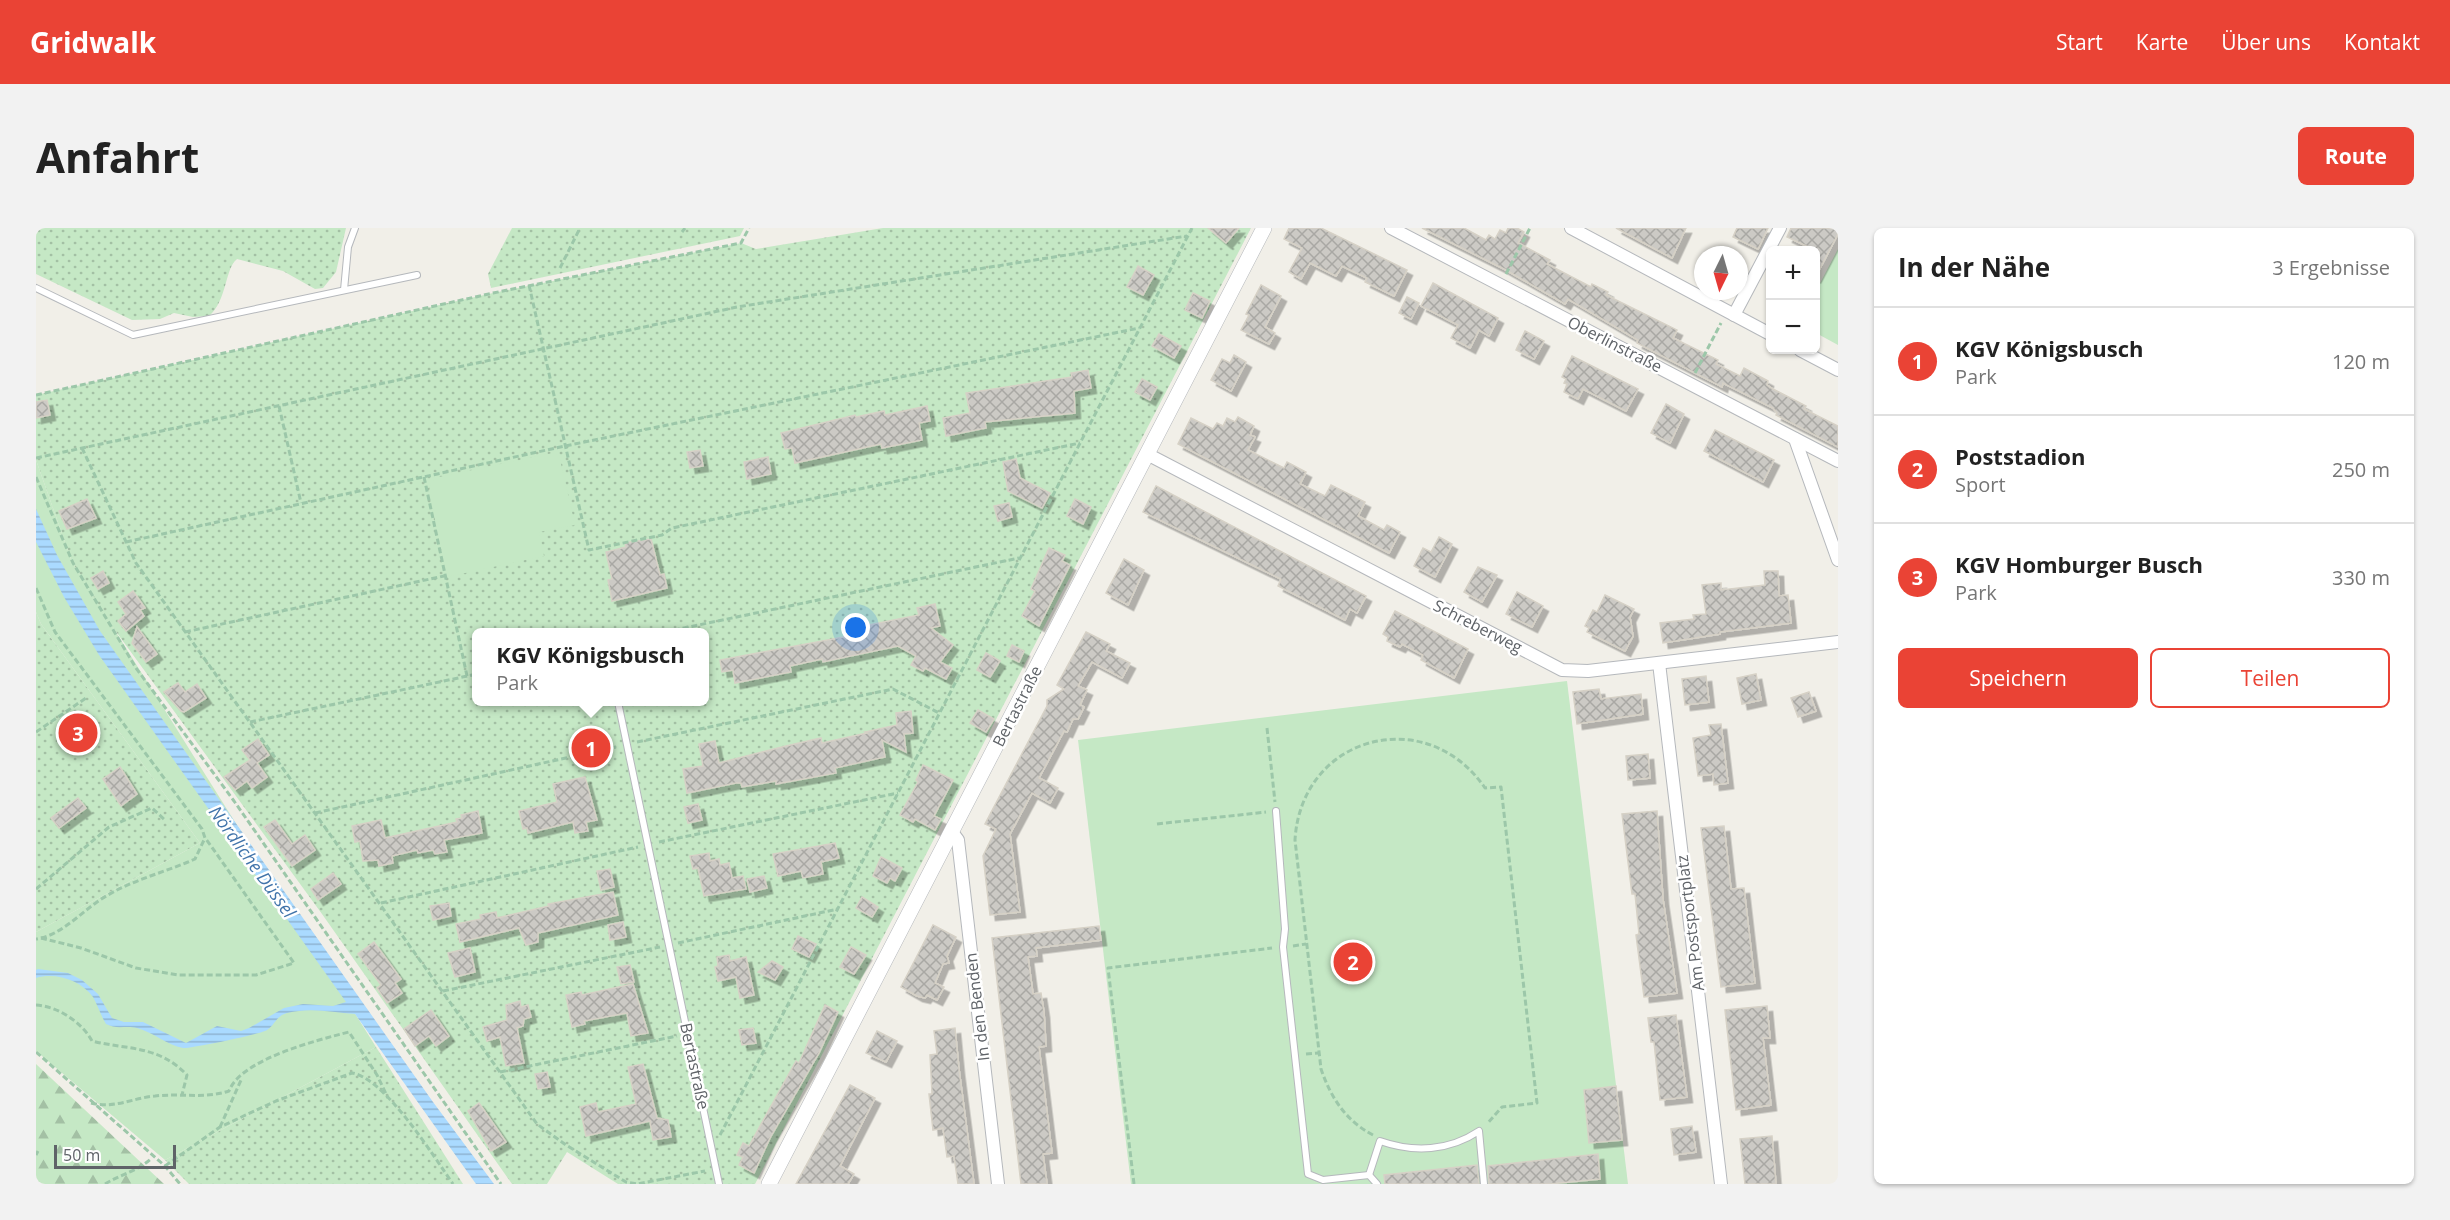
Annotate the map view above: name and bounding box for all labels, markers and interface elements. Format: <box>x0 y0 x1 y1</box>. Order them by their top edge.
text: Gridwalk <box>30 23 156 61</box>
text: Start <box>2056 28 2103 56</box>
text: Karte <box>2136 28 2188 56</box>
text: Über uns <box>2221 28 2311 56</box>
text: Kontakt <box>2344 28 2420 56</box>
button: Route <box>2298 127 2414 185</box>
text: Anfahrt <box>36 128 199 185</box>
north arrow <box>1694 246 1748 300</box>
map controls <box>1766 246 1820 354</box>
button: + <box>1766 246 1820 300</box>
text: In der Nähe <box>1898 249 2050 285</box>
text: 3 Ergebnisse <box>2272 254 2390 281</box>
button: − <box>1766 300 1820 354</box>
street label: Oberlinstraße <box>1564 311 1666 377</box>
text: KGV Königsbusch <box>1955 333 2143 363</box>
text: 1 <box>1912 348 1923 375</box>
text: 120 m <box>2332 348 2390 375</box>
text: Park <box>1955 363 1997 390</box>
text: Poststadion <box>1955 441 2085 471</box>
text: 2 <box>1912 456 1923 483</box>
text: 250 m <box>2332 456 2390 483</box>
text: Sport <box>1955 471 2006 498</box>
text: KGV Homburger Busch <box>1955 549 2203 579</box>
text: 3 <box>1912 564 1923 591</box>
text: 330 m <box>2332 564 2390 591</box>
text: Park <box>1955 579 1997 606</box>
street label: Schreberweg <box>1430 594 1527 658</box>
your location <box>841 613 870 642</box>
popup <box>472 628 709 706</box>
text: KGV Königsbusch <box>496 639 685 669</box>
button: Speichern <box>1898 648 2138 708</box>
button: Teilen <box>2150 648 2390 708</box>
street label: Bertastraße <box>987 662 1047 750</box>
text: Park <box>496 669 538 696</box>
pin: 3 <box>58 710 98 756</box>
pin: 1 <box>572 726 610 770</box>
water label: Nördliche Düssel <box>204 801 302 923</box>
street label: Am Postsportplatz <box>1671 854 1709 992</box>
pin: 2 <box>1334 940 1372 984</box>
street label: In den Benden <box>959 952 995 1062</box>
street label: Bertastraße <box>675 1021 715 1111</box>
scale bar <box>54 1142 176 1170</box>
text: 50 m <box>63 1144 100 1166</box>

